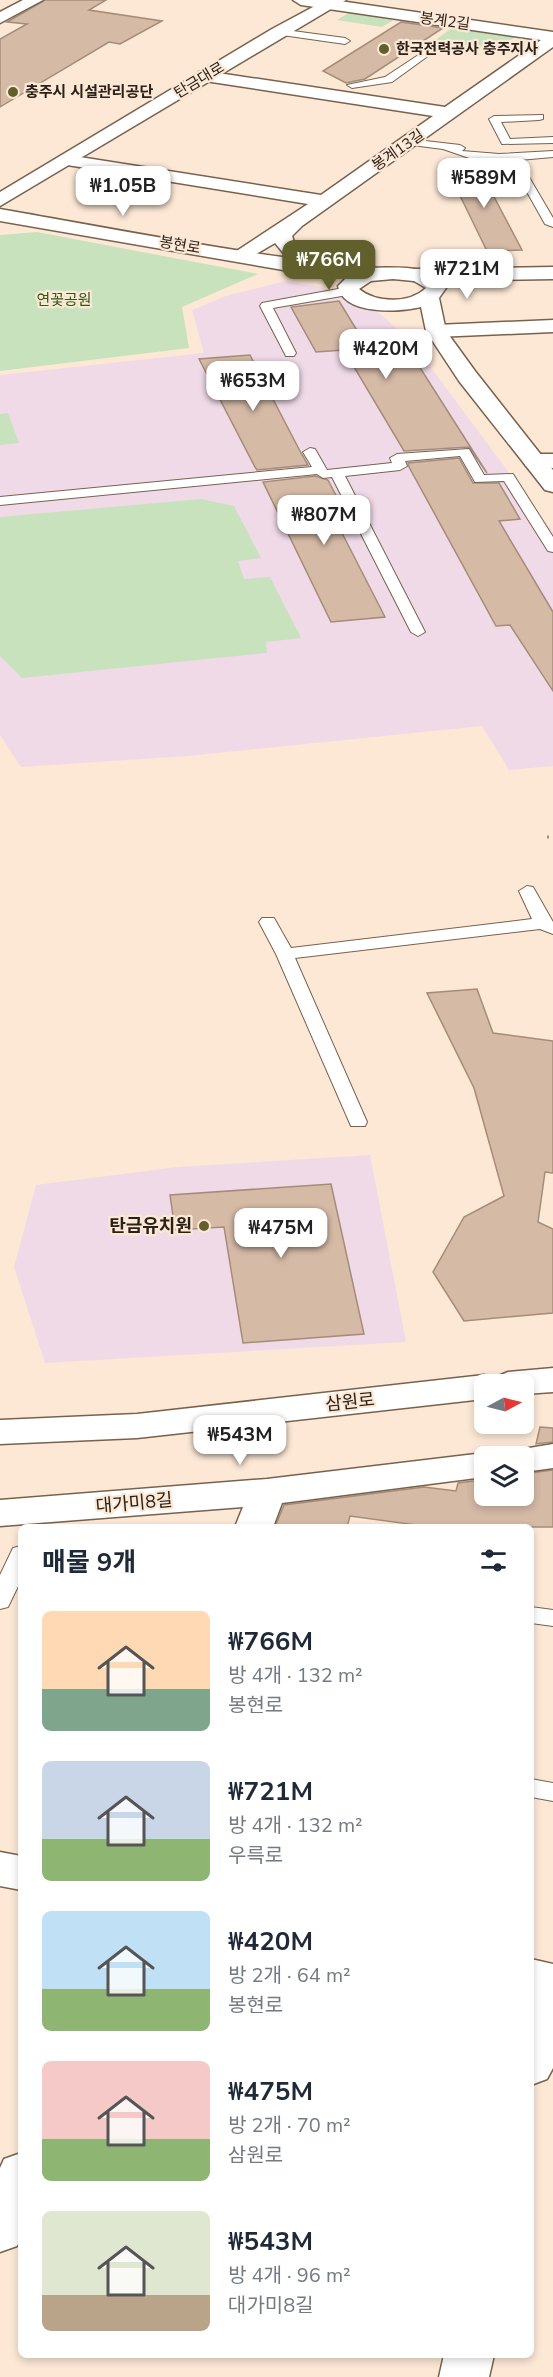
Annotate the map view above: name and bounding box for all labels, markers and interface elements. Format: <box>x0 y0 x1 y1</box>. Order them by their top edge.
street label: 봉계2길 <box>419 8 471 34</box>
place label: 한국전력공사 충주지사 <box>396 39 538 59</box>
marker: 한국전력공사 충주지사 <box>377 42 391 56</box>
street label: 탄금대로 <box>170 57 228 103</box>
place label: 충주시 시설관리공단 <box>25 82 153 102</box>
marker: 충주시 시설관리공단 <box>6 85 20 99</box>
street label: 봉계13길 <box>368 125 428 175</box>
pin: ₩589M <box>442 158 526 209</box>
text: ₩589M <box>451 164 517 191</box>
pin: ₩1.05B <box>74 166 172 217</box>
text: ₩1.05B <box>90 172 156 199</box>
street label: 봉현로 <box>158 232 202 258</box>
pin: ₩766M <box>287 240 371 291</box>
text: ₩766M <box>296 246 362 273</box>
pin: ₩721M <box>425 249 509 300</box>
text: ₩721M <box>434 255 500 282</box>
park label: 연꽃공원 <box>36 290 92 310</box>
pin: ₩420M <box>344 329 428 380</box>
text: ₩420M <box>353 335 419 362</box>
pin: ₩653M <box>211 361 295 412</box>
text: ₩653M <box>220 367 286 394</box>
pin: ₩807M <box>282 495 366 546</box>
text: ₩807M <box>291 501 357 528</box>
pin: ₩475M <box>239 1208 323 1259</box>
place label: 탄금유치원 <box>109 1214 192 1238</box>
text: ₩475M <box>248 1214 314 1241</box>
marker: 탄금유치원 <box>197 1219 211 1233</box>
north arrow <box>474 1374 534 1434</box>
map controls <box>474 1374 534 1506</box>
street label: 삼원로 <box>324 1387 376 1417</box>
pin: ₩543M <box>198 1415 282 1466</box>
text: ₩543M <box>207 1421 273 1448</box>
button: layers <box>474 1446 534 1506</box>
street label: 대가미8길 <box>95 1488 173 1518</box>
icon: filters <box>477 1544 510 1577</box>
text: 매물 9개 <box>42 1545 136 1580</box>
text: ₩766M <box>228 1624 313 1659</box>
icon: home <box>90 1635 162 1707</box>
text: 방 4개 · 132 m² <box>228 1662 363 1689</box>
text: 봉현로 <box>228 1692 283 1719</box>
text: ₩721M <box>228 1774 313 1809</box>
icon: home <box>90 1785 162 1857</box>
text: 방 4개 · 132 m² <box>228 1812 363 1839</box>
text: 우륵로 <box>228 1842 283 1869</box>
text: ₩420M <box>228 1924 313 1959</box>
icon: home <box>90 1935 162 2007</box>
text: 방 2개 · 64 m² <box>228 1962 351 1989</box>
text: 봉현로 <box>228 1992 283 2019</box>
text: ₩475M <box>228 2074 313 2109</box>
icon: home <box>90 2085 162 2157</box>
text: 방 2개 · 70 m² <box>228 2112 351 2139</box>
text: 삼원로 <box>228 2142 283 2169</box>
text: ₩543M <box>228 2224 313 2259</box>
icon: home <box>90 2235 162 2307</box>
text: 방 4개 · 96 m² <box>228 2262 351 2289</box>
text: 대가미8길 <box>228 2292 314 2319</box>

